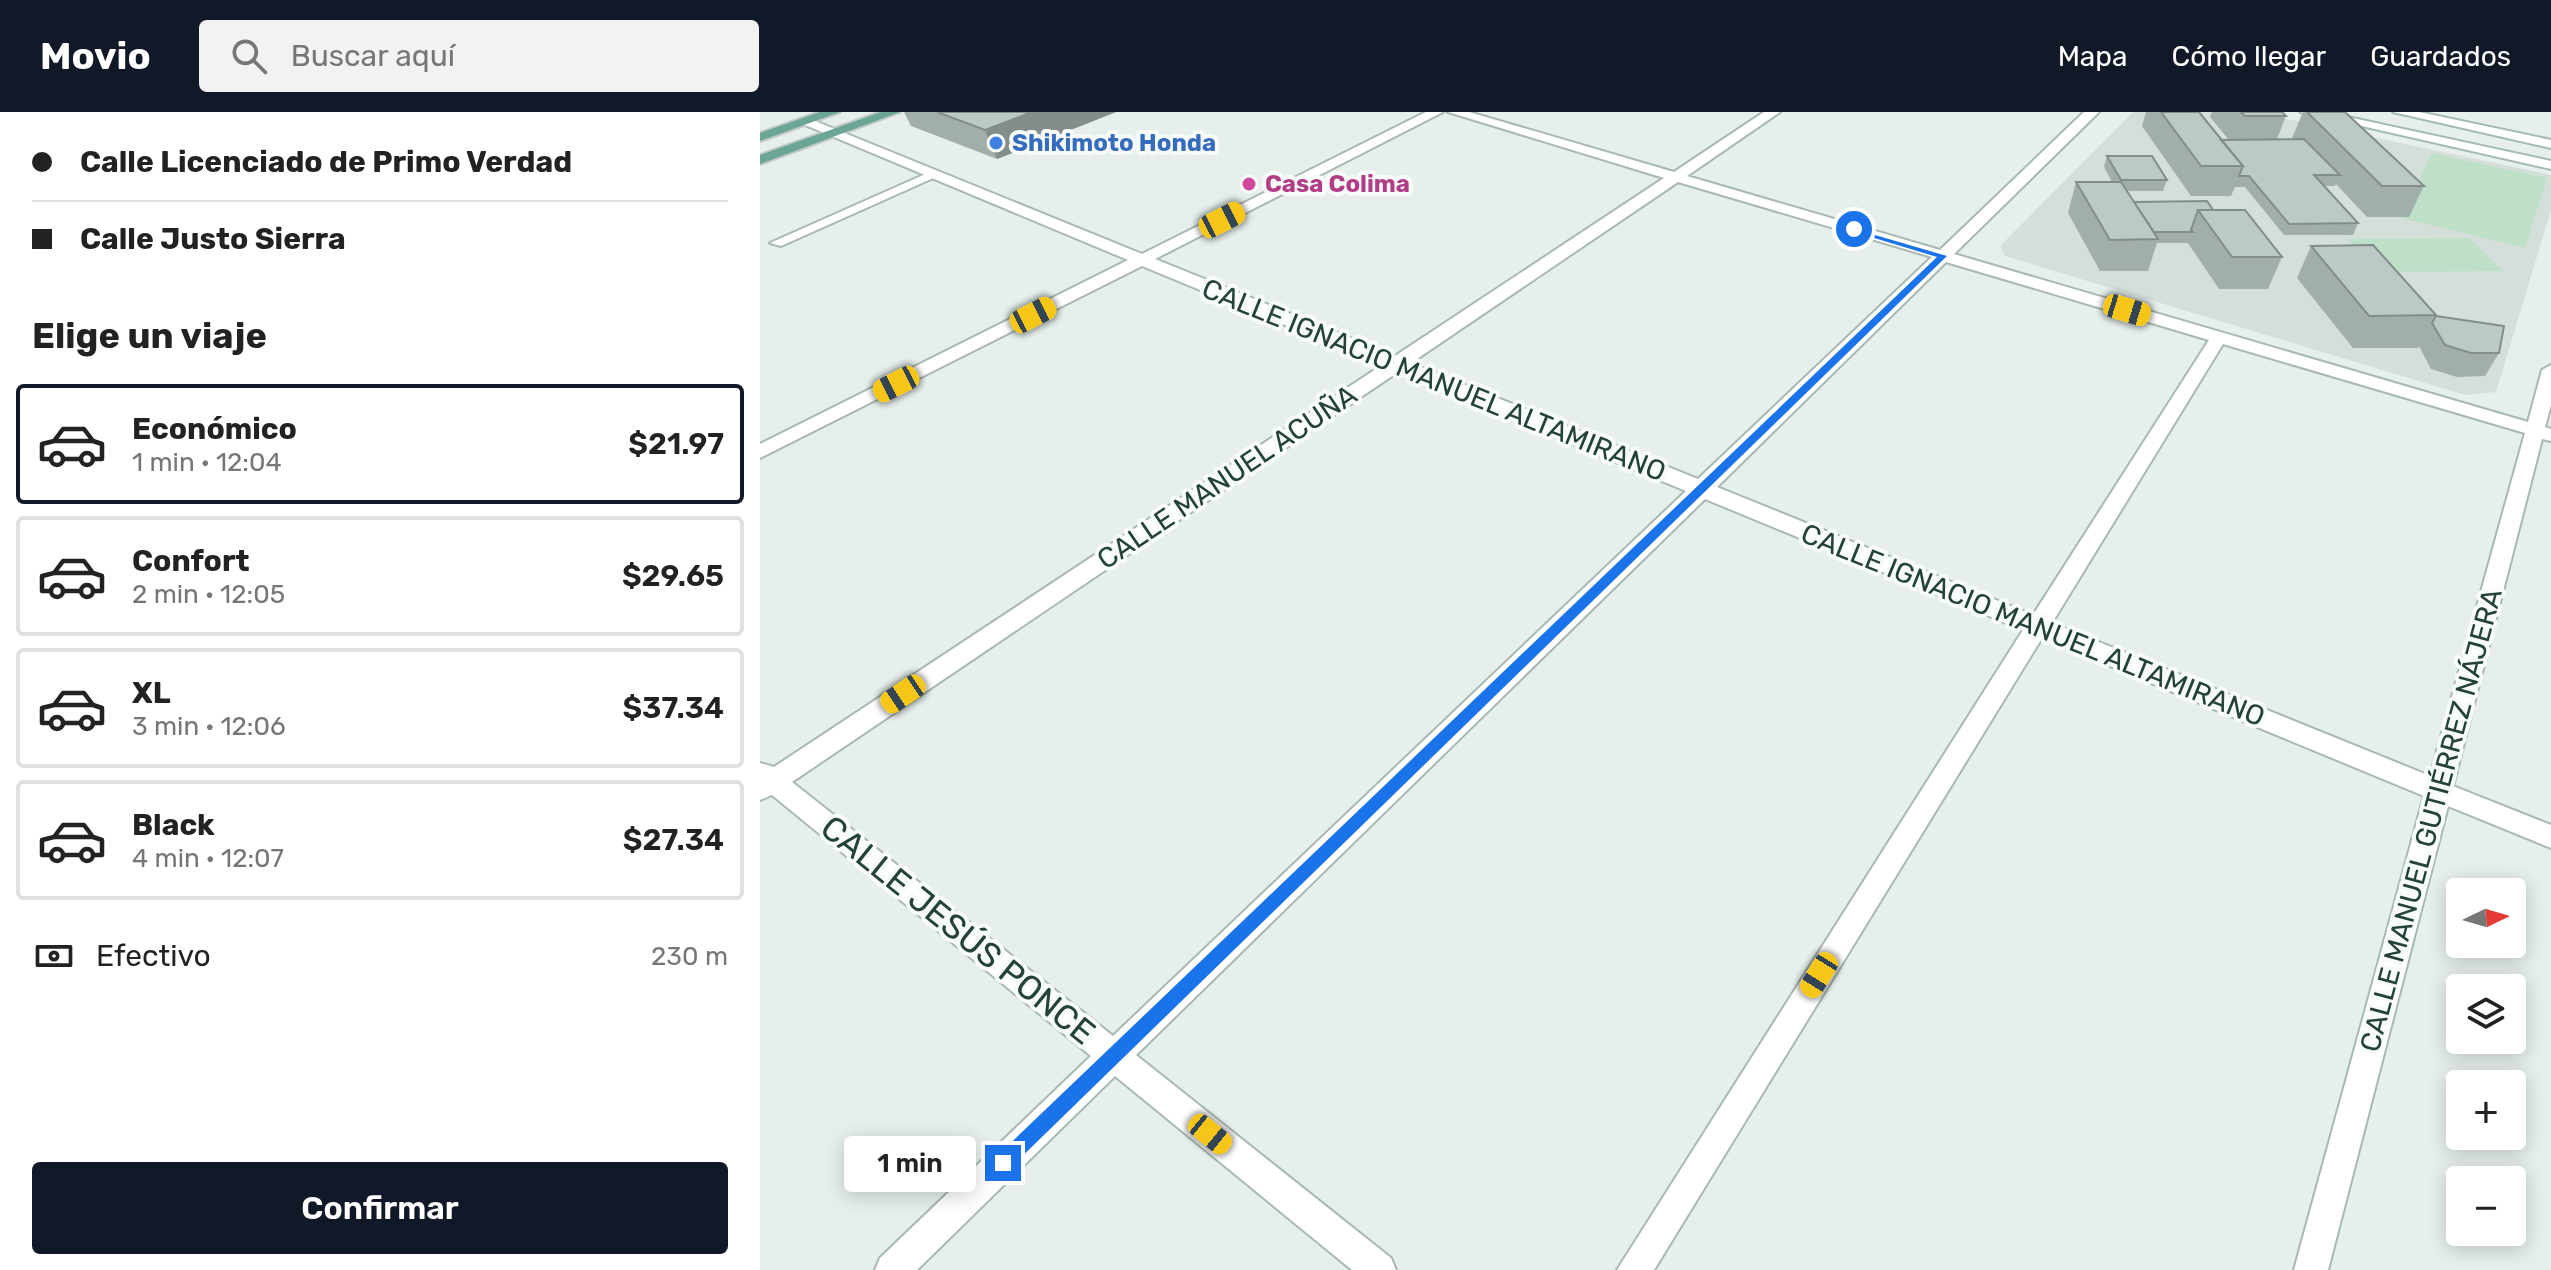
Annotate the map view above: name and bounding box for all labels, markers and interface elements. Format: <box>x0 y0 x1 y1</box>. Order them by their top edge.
search box <box>199 20 759 92</box>
text: Movio <box>40 33 151 79</box>
icon: search <box>227 34 271 78</box>
text: Buscar aquí <box>291 38 455 74</box>
text: Mapa <box>2058 40 2127 73</box>
text: Cómo llegar <box>2171 40 2326 73</box>
text: Guardados <box>2370 40 2511 73</box>
place label: Shikimoto Honda <box>1012 129 1216 157</box>
marker: Shikimoto Honda <box>987 134 1005 152</box>
text: Calle Licenciado de Primo Verdad <box>80 144 572 180</box>
place label: Casa Colima <box>1265 170 1410 198</box>
marker: Casa Colima <box>1240 175 1258 193</box>
car <box>1195 198 1249 242</box>
route start <box>1836 211 1872 247</box>
text: Calle Justo Sierra <box>80 221 346 257</box>
street label: CALLE IGNACIO MANUEL ALTAMIRANO <box>1197 272 1671 488</box>
car <box>2101 292 2153 328</box>
car <box>1006 293 1060 337</box>
text: Elige un viaje <box>32 314 267 357</box>
car <box>869 362 923 406</box>
street label: CALLE MANUEL ACUÑA <box>1091 378 1363 576</box>
icon: car <box>36 408 108 480</box>
text: Económico <box>132 411 297 447</box>
text: $21.97 <box>628 426 724 462</box>
text: 1 min · 12:04 <box>132 447 282 478</box>
street label: CALLE IGNACIO MANUEL ALTAMIRANO <box>1796 517 2270 733</box>
icon: car <box>36 540 108 612</box>
text: Confort <box>132 543 250 579</box>
text: $29.65 <box>622 558 724 594</box>
text: 2 min · 12:05 <box>132 579 285 610</box>
street label: CALLE MANUEL GUTIÉRREZ NÁJERA <box>2353 585 2509 1055</box>
car <box>876 671 930 717</box>
icon: car <box>36 672 108 744</box>
text: XL <box>132 675 171 711</box>
text: $37.34 <box>622 690 724 726</box>
text: 3 min · 12:06 <box>132 711 286 742</box>
icon: car <box>36 804 108 876</box>
text: Black <box>132 807 215 843</box>
street label: CALLE JESÚS PONCE <box>813 807 1103 1053</box>
text: $27.34 <box>623 822 724 858</box>
text: 4 min · 12:07 <box>132 843 284 874</box>
north arrow <box>2446 878 2526 958</box>
map controls <box>2446 878 2526 1246</box>
icon: cash <box>32 934 76 978</box>
text: Efectivo <box>96 938 211 974</box>
text: 230 m <box>651 941 728 972</box>
car <box>1796 948 1842 1002</box>
button: layers <box>2446 974 2526 1054</box>
button: + <box>2446 1070 2526 1150</box>
car <box>1184 1110 1236 1158</box>
callout: 1 min <box>843 1135 975 1191</box>
route end <box>985 1145 1021 1181</box>
text: 1 min <box>877 1148 943 1179</box>
button: Confirmar <box>32 1162 728 1254</box>
button: − <box>2446 1166 2526 1246</box>

